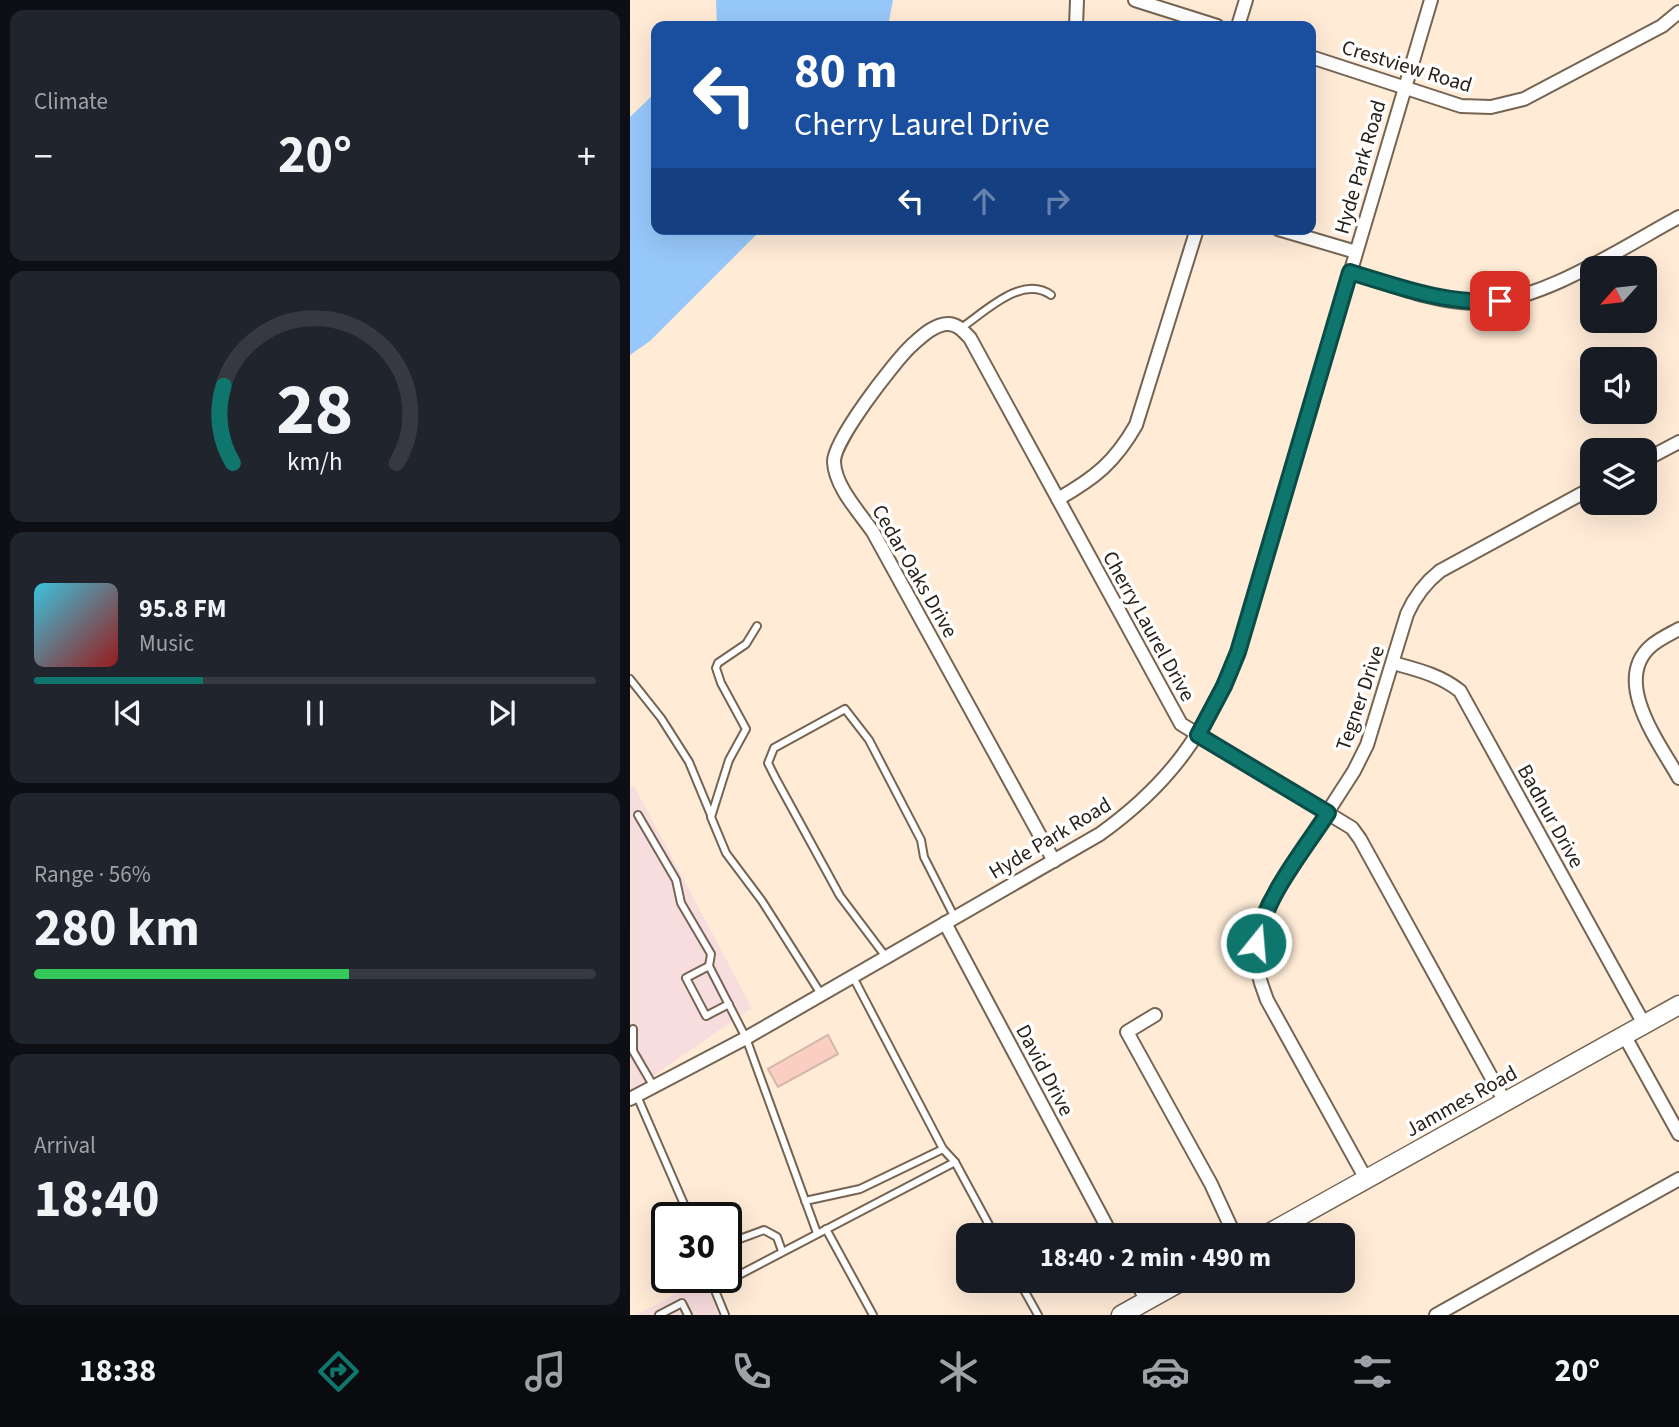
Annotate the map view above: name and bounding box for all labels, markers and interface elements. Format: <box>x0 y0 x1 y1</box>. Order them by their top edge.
street label: Crestview Road <box>1338 32 1476 100</box>
text: 80 m <box>794 37 898 107</box>
icon: left <box>679 49 770 140</box>
text: Climate <box>34 85 108 118</box>
street label: Hyde Park Road <box>1327 96 1393 238</box>
text: Cherry Laurel Drive <box>794 102 1050 148</box>
text: 20° <box>278 119 352 193</box>
text: − <box>34 130 53 184</box>
text: + <box>577 130 596 184</box>
icon: left <box>892 182 930 220</box>
icon: ahead <box>965 182 1003 220</box>
icon: right <box>1038 182 1076 220</box>
north arrow <box>1580 256 1657 332</box>
map controls <box>1580 256 1657 515</box>
pin <box>1470 271 1530 331</box>
icon: arrive <box>1481 282 1519 320</box>
button: sound <box>1580 347 1657 424</box>
text: 28 <box>277 358 353 462</box>
button: layers <box>1580 438 1657 515</box>
text: km/h <box>287 443 343 479</box>
street label: Cedar Oaks Drive <box>865 499 965 643</box>
street label: Cherry Laurel Drive <box>1095 545 1203 707</box>
text: 95.8 FM <box>139 590 227 627</box>
text: Music <box>139 627 194 660</box>
street label: Tegner Drive <box>1328 641 1392 755</box>
icon: previous <box>109 694 147 732</box>
icon: pause <box>296 694 334 732</box>
icon: next <box>483 694 521 732</box>
street label: Badnur Drive <box>1510 759 1592 873</box>
street label: Hyde Park Road <box>983 790 1117 886</box>
text: Range · 56% <box>34 858 151 891</box>
text: 280 km <box>34 892 200 966</box>
position arrow <box>1219 906 1293 980</box>
street label: David Drive <box>1008 1019 1082 1121</box>
street label: Jammes Road <box>1400 1058 1522 1144</box>
text: Arrival <box>34 1129 96 1162</box>
text: 18:40 <box>34 1163 159 1237</box>
speed limit sign: 30 <box>651 1202 742 1293</box>
text: 18:40 · 2 min · 490 m <box>1040 1239 1271 1276</box>
icon: directions <box>314 1347 363 1396</box>
icon: music <box>521 1347 570 1396</box>
icon: phone <box>727 1347 776 1396</box>
icon: climate <box>934 1347 983 1396</box>
icon: car <box>1141 1347 1190 1396</box>
icon: filters <box>1348 1347 1397 1396</box>
text: 18:38 <box>79 1348 156 1394</box>
text: 20° <box>1555 1348 1600 1394</box>

